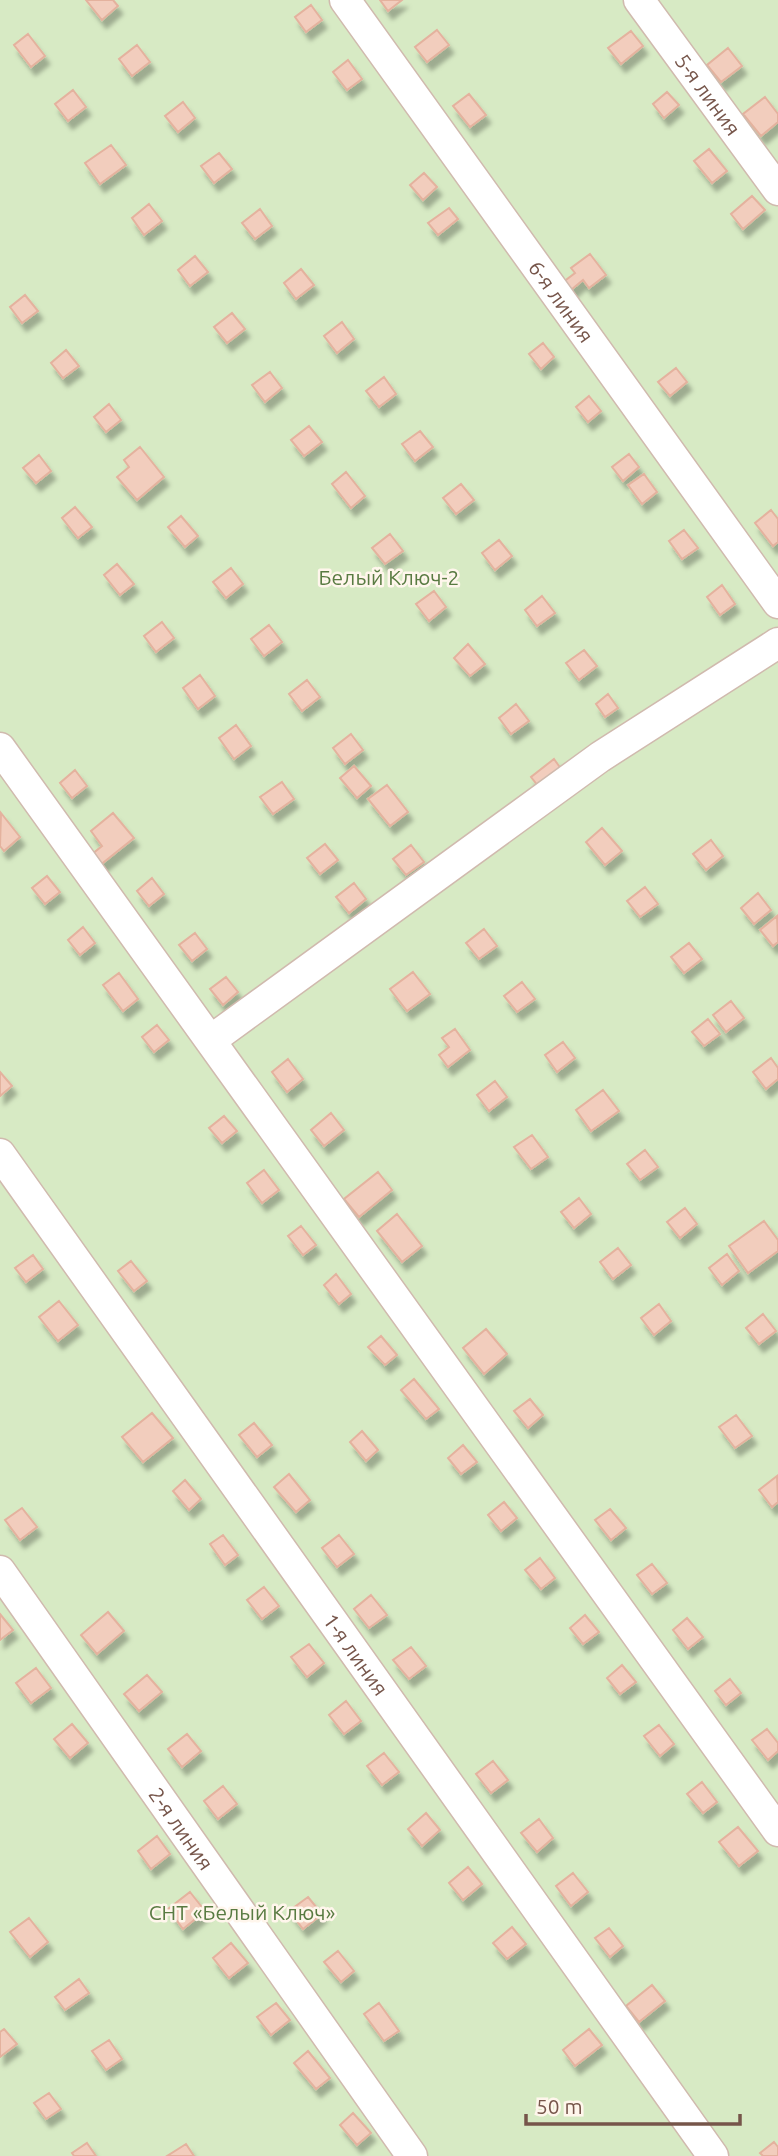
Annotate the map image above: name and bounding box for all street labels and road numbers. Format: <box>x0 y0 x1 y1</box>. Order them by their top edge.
street label: 5-я линия <box>670 49 746 140</box>
street label: 6-я линия <box>524 256 599 347</box>
street label: 1-я линия <box>319 1609 393 1700</box>
street label: 2-я линия <box>144 1783 218 1874</box>

